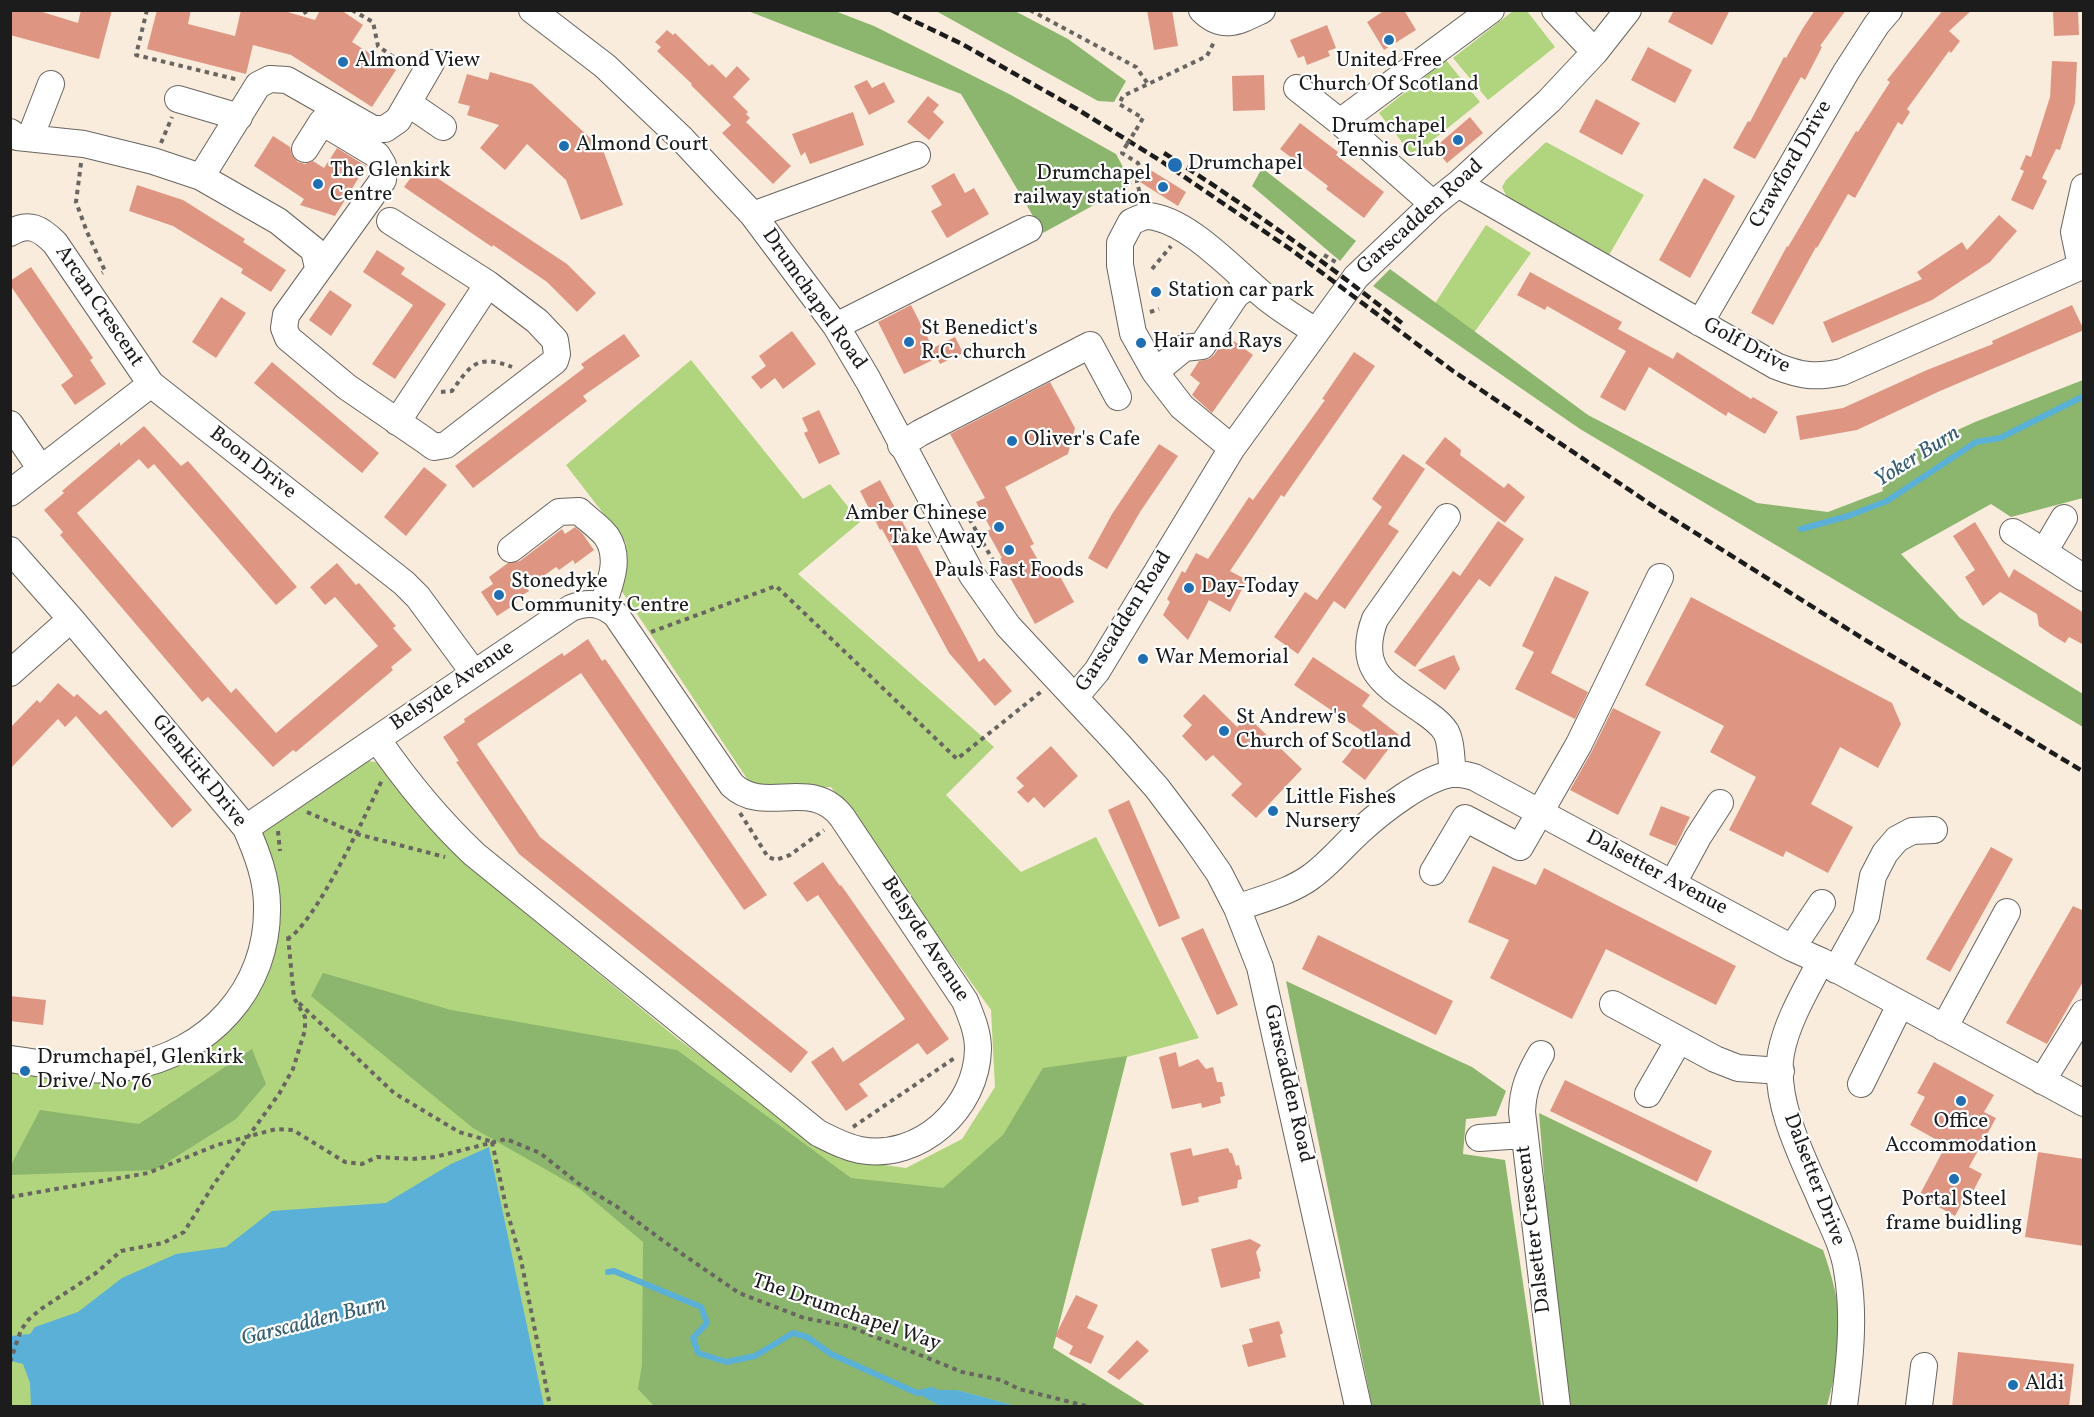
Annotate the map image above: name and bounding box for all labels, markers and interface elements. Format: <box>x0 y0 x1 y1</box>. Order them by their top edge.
marker: United Free Church Of Scotland <box>1382 33 1396 47</box>
place label: Almond View <box>355 49 480 75</box>
place label: United Free Church Of Scotland <box>1299 49 1479 99</box>
marker: Almond View <box>336 55 350 69</box>
street label: Crawford Drive <box>1745 97 1839 233</box>
place label: Drumchapel Tennis Club <box>1331 115 1446 165</box>
place label: Almond Court <box>576 133 708 159</box>
marker: Drumchapel Tennis Club <box>1451 133 1465 147</box>
marker: Almond Court <box>557 139 571 153</box>
place label: Drumchapel <box>1188 152 1303 178</box>
street label: Garscadden Road <box>1353 155 1489 281</box>
marker: Drumchapel <box>1166 156 1184 174</box>
place label: The Glenkirk Centre <box>330 159 451 209</box>
place label: Drumchapel railway station <box>1014 162 1151 212</box>
marker: The Glenkirk Centre <box>311 177 325 191</box>
marker: Drumchapel railway station <box>1156 180 1170 194</box>
street label: Drumchapel Road <box>755 225 871 375</box>
street label: Arcan Crescent <box>48 242 148 372</box>
place label: Station car park <box>1168 279 1314 305</box>
marker: Station car park <box>1149 285 1163 299</box>
street label: Golf Drive <box>1698 314 1794 380</box>
place label: St Benedict's R.C. church <box>921 317 1038 367</box>
place label: Hair and Rays <box>1153 330 1282 356</box>
marker: St Benedict's R.C. church <box>902 335 916 349</box>
marker: Hair and Rays <box>1134 336 1148 350</box>
water label: Yoker Burn <box>1870 421 1966 495</box>
street label: Boon Drive <box>203 422 301 506</box>
place label: Oliver's Cafe <box>1024 428 1140 454</box>
marker: Oliver's Cafe <box>1005 434 1019 448</box>
place label: Amber Chinese Take Away <box>845 502 987 552</box>
marker: Amber Chinese Take Away <box>992 520 1006 534</box>
marker: Pauls Fast Foods <box>1002 543 1016 557</box>
street label: Garscadden Road <box>1072 547 1178 697</box>
place label: Pauls Fast Foods <box>934 559 1084 585</box>
place label: Stonedyke Community Centre <box>511 570 689 620</box>
place label: Day-Today <box>1201 575 1299 601</box>
marker: Day-Today <box>1182 581 1196 595</box>
marker: Stonedyke Community Centre <box>492 588 506 602</box>
street label: Belsyde Avenue <box>386 636 520 738</box>
place label: War Memorial <box>1155 646 1289 672</box>
marker: War Memorial <box>1136 652 1150 666</box>
place label: St Andrew's Church of Scotland <box>1236 706 1412 756</box>
street label: Glenkirk Drive <box>145 711 251 833</box>
marker: St Andrew's Church of Scotland <box>1217 724 1231 738</box>
place label: Little Fishes Nursery <box>1285 786 1396 836</box>
marker: Little Fishes Nursery <box>1266 804 1280 818</box>
street label: Dalsetter Avenue <box>1581 826 1731 922</box>
street label: Belsyde Avenue <box>874 873 974 1007</box>
street label: Garscadden Road <box>1257 1003 1317 1165</box>
place label: Drumchapel, Glenkirk Drive/ No 76 <box>37 1046 243 1096</box>
marker: Drumchapel, Glenkirk Drive/ No 76 <box>18 1064 32 1078</box>
marker: Office Accommodation <box>1954 1094 1968 1108</box>
street label: Dalsetter Drive <box>1776 1110 1850 1250</box>
place label: Office Accommodation <box>1885 1110 2037 1160</box>
street label: Dalsetter Crescent <box>1512 1144 1558 1314</box>
marker: Portal Steel frame buidling <box>1947 1172 1961 1186</box>
place label: Portal Steel frame buidling <box>1886 1188 2022 1238</box>
street label: The Drumchapel Way <box>748 1270 944 1358</box>
water label: Garscadden Burn <box>239 1292 389 1354</box>
place label: Aldi <box>2025 1372 2064 1398</box>
marker: Aldi <box>2006 1378 2020 1392</box>

